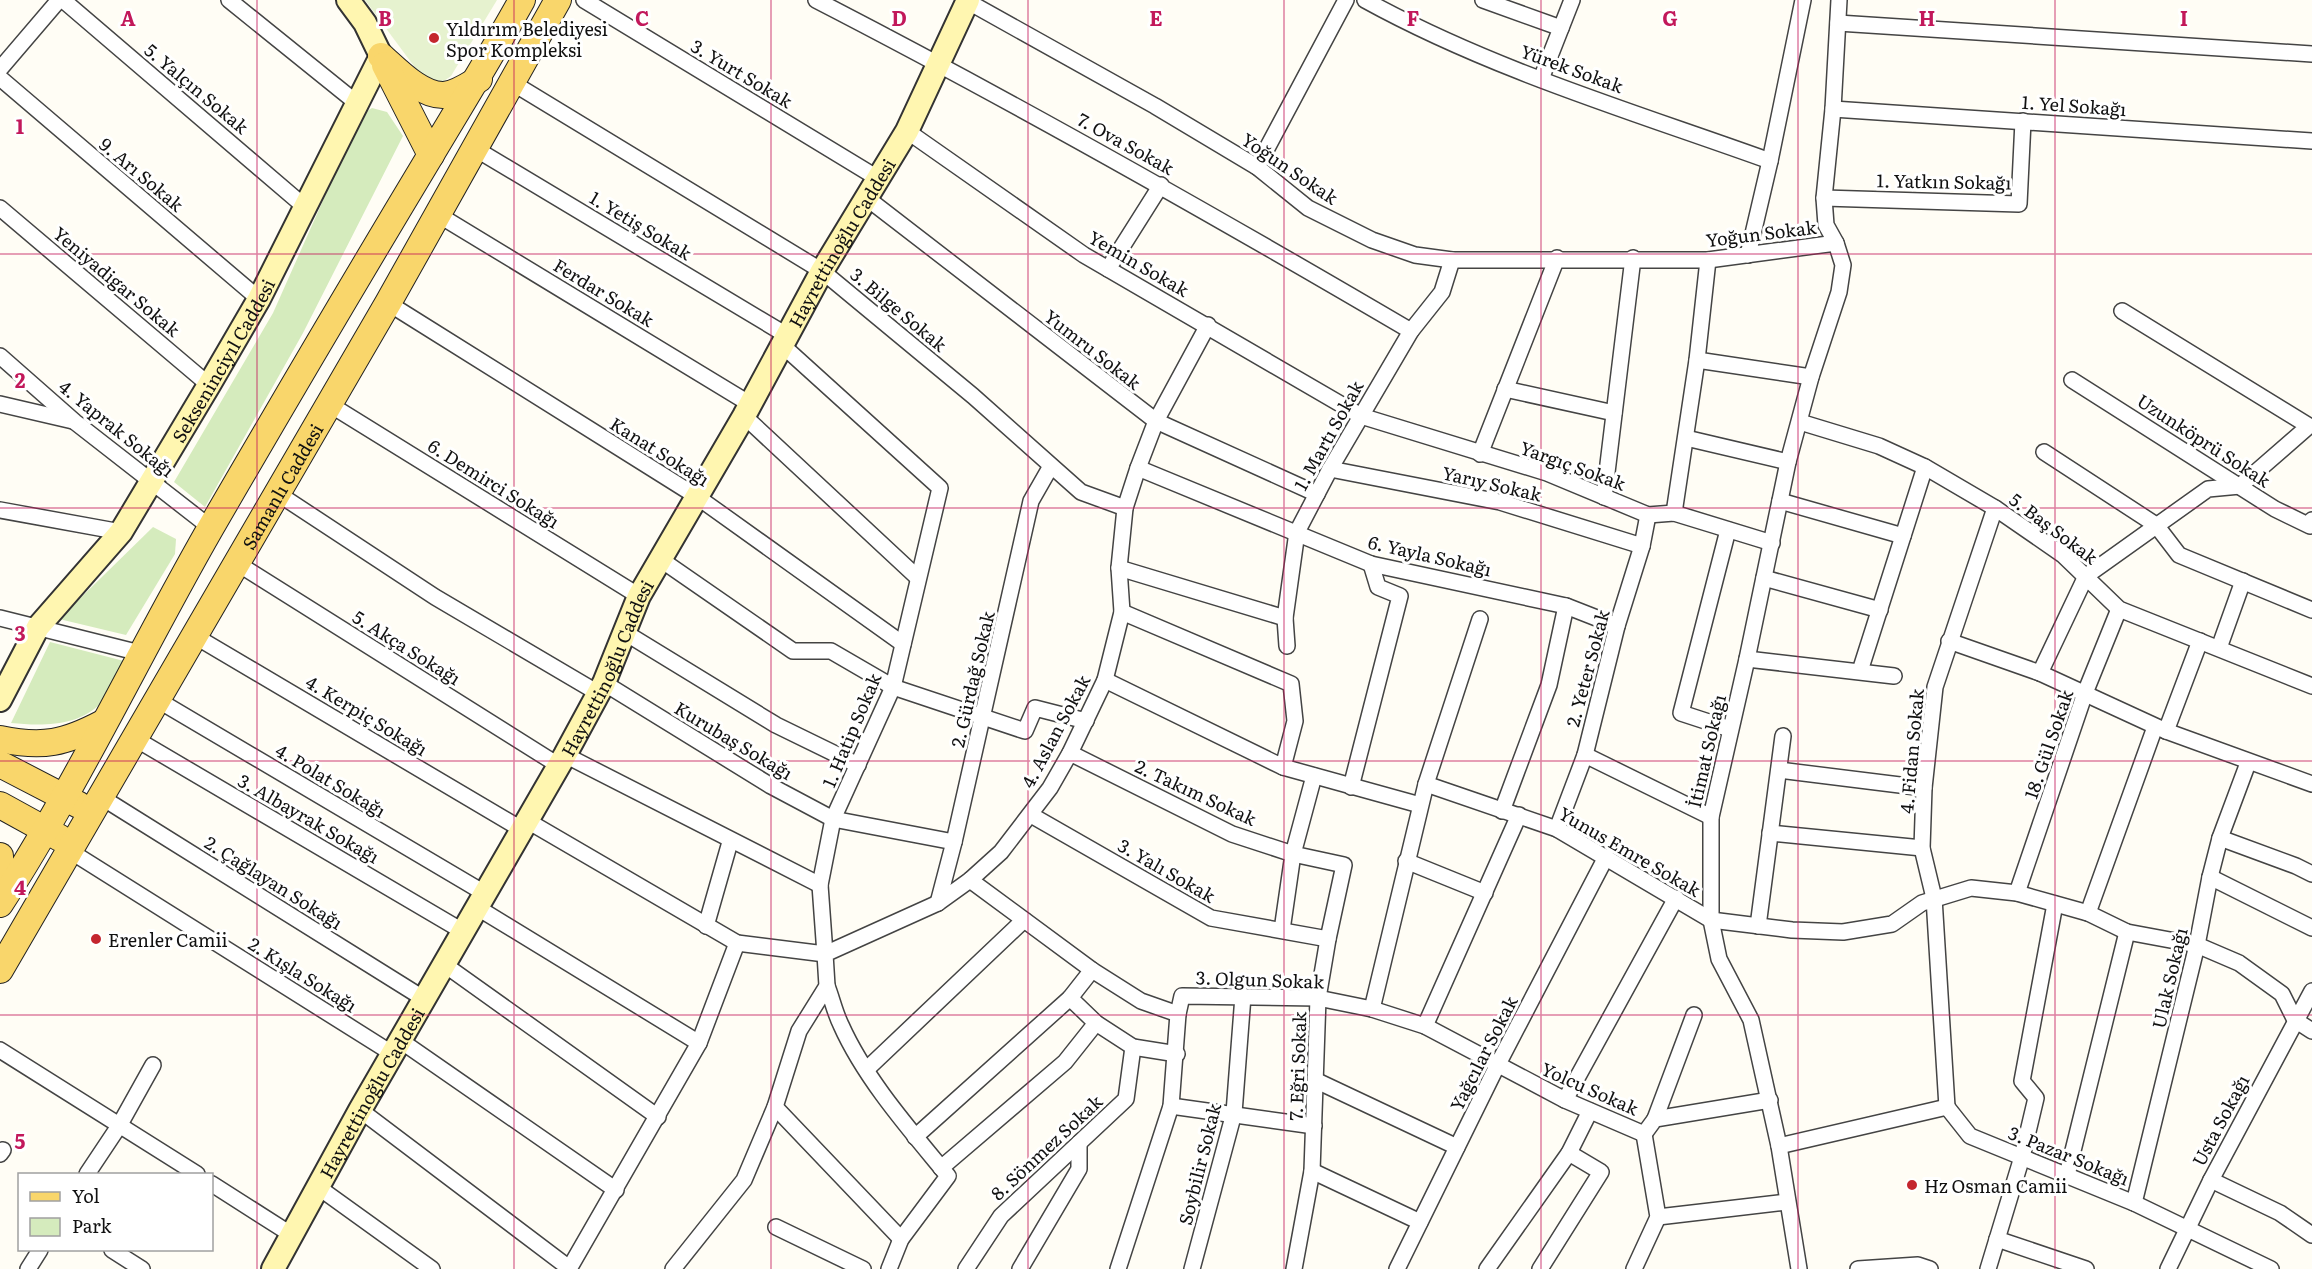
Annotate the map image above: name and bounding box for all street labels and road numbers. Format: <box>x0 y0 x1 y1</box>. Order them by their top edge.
street label: 3. Yurt Sokak <box>686 32 799 115</box>
street label: 5. Yalçın Sokak <box>139 36 256 140</box>
street label: Yürek Sokak <box>1517 37 1628 99</box>
street label: 1. Yel Sokağı <box>2021 88 2127 122</box>
street label: 7. Ova Sokak <box>1073 105 1180 181</box>
street label: Yoğun Sokak <box>1236 126 1345 211</box>
street label: 9. Arı Sokak <box>94 131 191 218</box>
street label: Hayrettinoğlu Caddesi <box>781 153 901 332</box>
street label: 1. Yatkın Sokağı <box>1876 166 2012 196</box>
street label: 1. Yetiş Sokak <box>585 184 698 267</box>
street label: Yoğun Sokak <box>1704 213 1819 253</box>
street label: Yeniyadigar Sokak <box>48 220 187 343</box>
street label: Yemin Sokak <box>1084 223 1195 303</box>
street label: Ferdar Sokak <box>549 251 660 333</box>
street label: 3. Bilge Sokak <box>845 261 954 358</box>
street label: Sekseninciyıl Caddesi <box>164 274 281 447</box>
street label: Yumru Sokak <box>1039 303 1148 396</box>
street label: 4. Yaprak Sokağı <box>53 373 181 483</box>
street label: 1. Martı Sokak <box>1287 374 1370 495</box>
street label: Uzunköprü Sokak <box>2132 387 2277 494</box>
street label: Kanat Sokağı <box>605 410 715 492</box>
street label: Samanlı Caddesi <box>234 418 329 554</box>
street label: 6. Demirci Sokağı <box>423 432 565 534</box>
street label: Yargıç Sokak <box>1517 433 1630 497</box>
street label: Yarıy Sokak <box>1440 458 1545 508</box>
street label: 5. Baş Sokak <box>2004 486 2105 571</box>
street label: 6. Yayla Sokağı <box>1366 528 1494 582</box>
street label: Hayrettinoğlu Caddesi <box>553 574 659 761</box>
street label: 5. Akça Sokağı <box>348 603 466 691</box>
street label: 2. Yeter Sokak <box>1558 606 1616 730</box>
street label: 2. Gürdağ Sokak <box>943 607 1001 750</box>
street label: 4. Kerpiç Sokağı <box>301 668 433 762</box>
street label: 1. Hatip Sokak <box>815 668 888 791</box>
street label: 4. Aslan Sokak <box>1014 669 1097 792</box>
street label: 18. Gül Sokak <box>2017 685 2080 802</box>
street label: 4. Fidan Sokak <box>1892 686 1930 815</box>
street label: İtimat Sokağı <box>1680 692 1732 810</box>
street label: Kurubaş Sokağı <box>670 694 798 786</box>
street label: 4. Polat Sokağı <box>271 736 391 824</box>
street label: 2. Takım Sokak <box>1131 752 1262 832</box>
street label: 3. Albayrak Sokağı <box>233 767 385 869</box>
street label: Yunus Emre Sokak <box>1554 799 1707 903</box>
street label: 2. Çağlayan Sokağı <box>200 829 348 935</box>
street label: 3. Yalı Sokak <box>1113 831 1222 909</box>
street label: Ulak Sokağı <box>2144 925 2194 1031</box>
street label: 2. Kışla Sokağı <box>243 930 363 1018</box>
street label: 3. Olgun Sokak <box>1195 963 1326 995</box>
street label: Yağcılar Sokak <box>1442 990 1524 1115</box>
street label: Hayrettinoğlu Caddesi <box>312 1002 430 1183</box>
street label: 7. Eğri Sokak <box>1282 1010 1312 1121</box>
street label: Yolcu Sokak <box>1537 1055 1644 1122</box>
street label: Usta Sokağı <box>2185 1070 2255 1170</box>
street label: 8. Sönmez Sokak <box>984 1087 1109 1206</box>
street label: Soybilir Sokak <box>1171 1099 1227 1228</box>
street label: 3. Pazar Sokağı <box>2005 1119 2133 1191</box>

